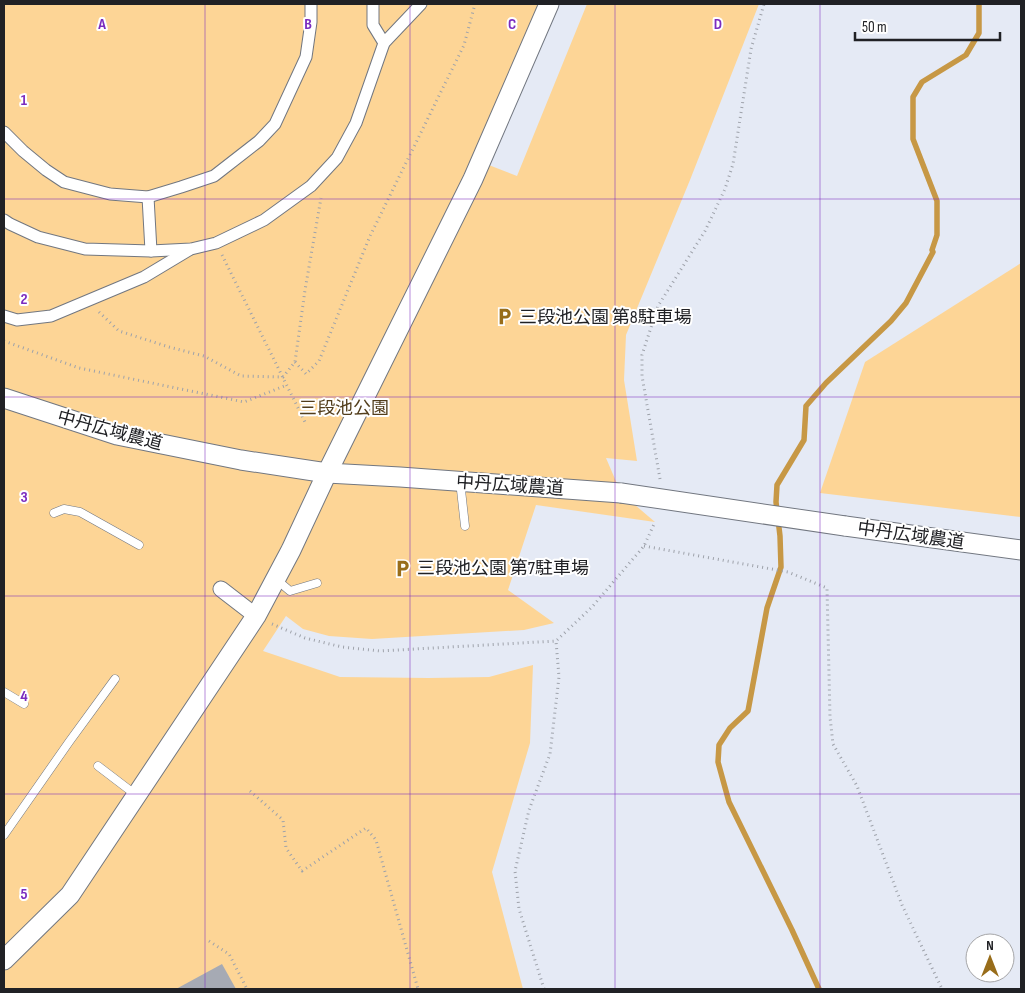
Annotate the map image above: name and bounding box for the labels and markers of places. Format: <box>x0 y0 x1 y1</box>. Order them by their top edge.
parking icon: 三段池公園 第8駐車場 <box>495 307 515 327</box>
place label: 三段池公園 第8駐車場 <box>519 307 692 328</box>
parking icon: 三段池公園 第7駐車場 <box>393 558 413 578</box>
place label: 三段池公園 第7駐車場 <box>417 558 589 579</box>

